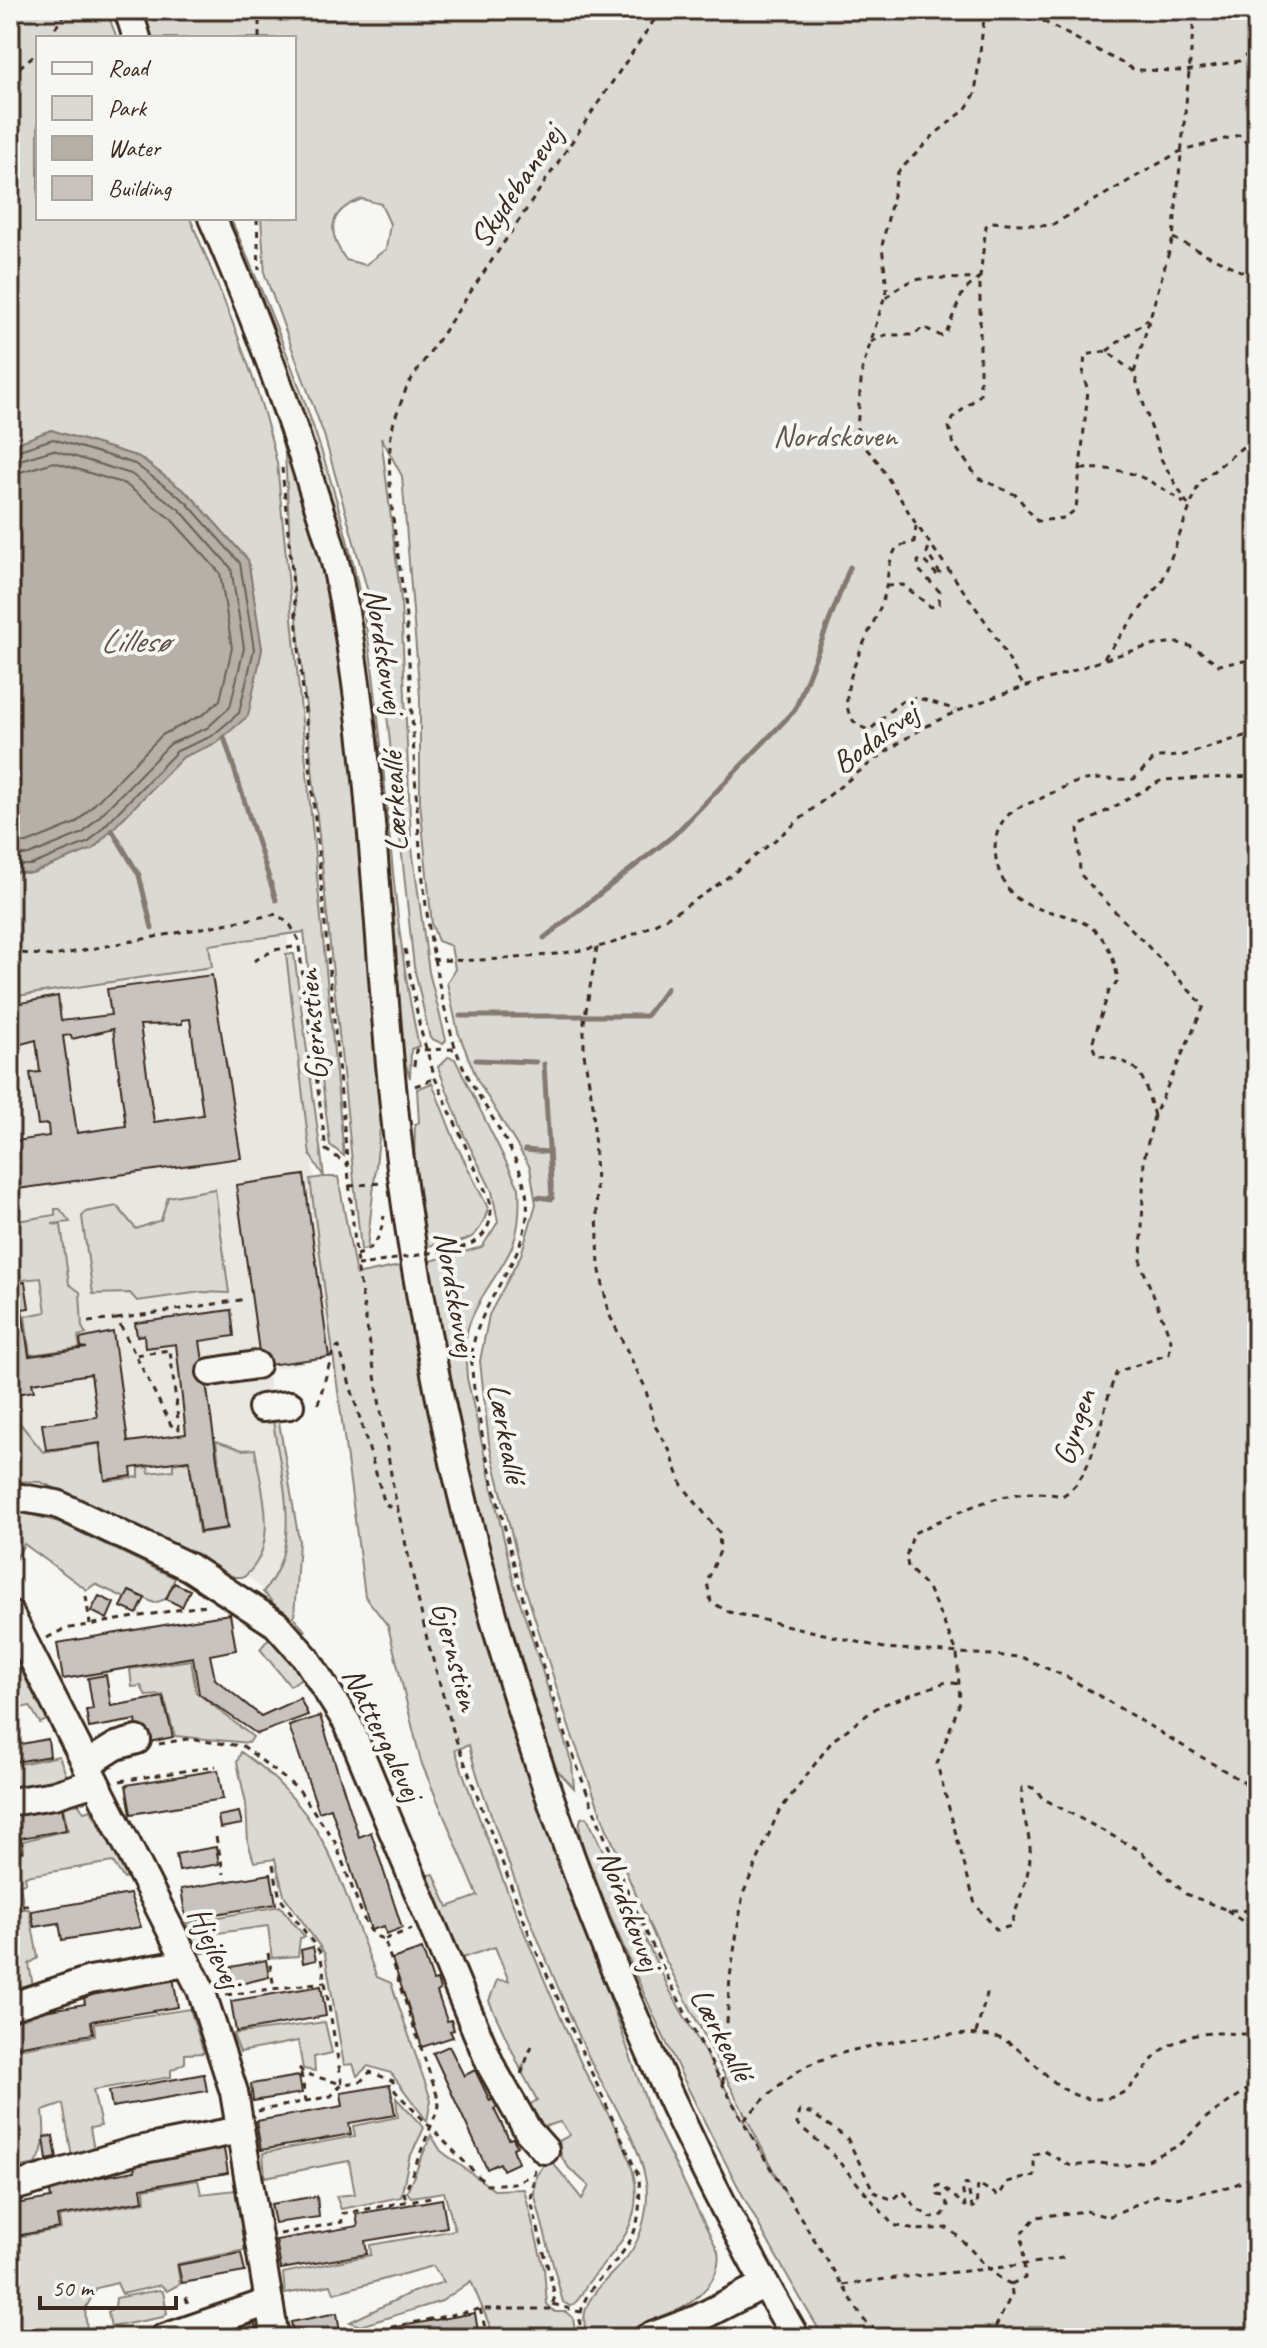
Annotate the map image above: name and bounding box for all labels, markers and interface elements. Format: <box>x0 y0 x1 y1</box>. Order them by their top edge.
legend <box>36 36 296 220</box>
text: Road <box>108 53 152 83</box>
text: Park <box>108 93 148 123</box>
street label: Skydebanevej <box>460 113 574 256</box>
text: Water <box>108 133 163 163</box>
text: Building <box>108 173 173 203</box>
park label: Nordskoven <box>773 415 899 456</box>
street label: Nordskovvej <box>355 585 416 720</box>
water label: Lillesø <box>100 619 176 662</box>
street label: Bodalsvej <box>824 690 930 783</box>
street label: Lærkeallé <box>371 747 417 853</box>
street label: Gjernstien <box>287 966 337 1082</box>
street label: Nordskovvej <box>425 1228 488 1363</box>
street label: Lærkeallé <box>477 1380 538 1490</box>
street label: Gyngen <box>1043 1383 1106 1470</box>
street label: Gjernstien <box>422 1597 491 1716</box>
street label: Nattergalevej <box>333 1660 435 1811</box>
street label: Nordskovvej <box>588 1844 673 1980</box>
street label: Hjejlevej <box>178 1900 254 1998</box>
street label: Lærkeallé <box>681 1980 766 2092</box>
scale bar <box>40 2260 176 2310</box>
text: 50 m <box>52 2273 95 2303</box>

